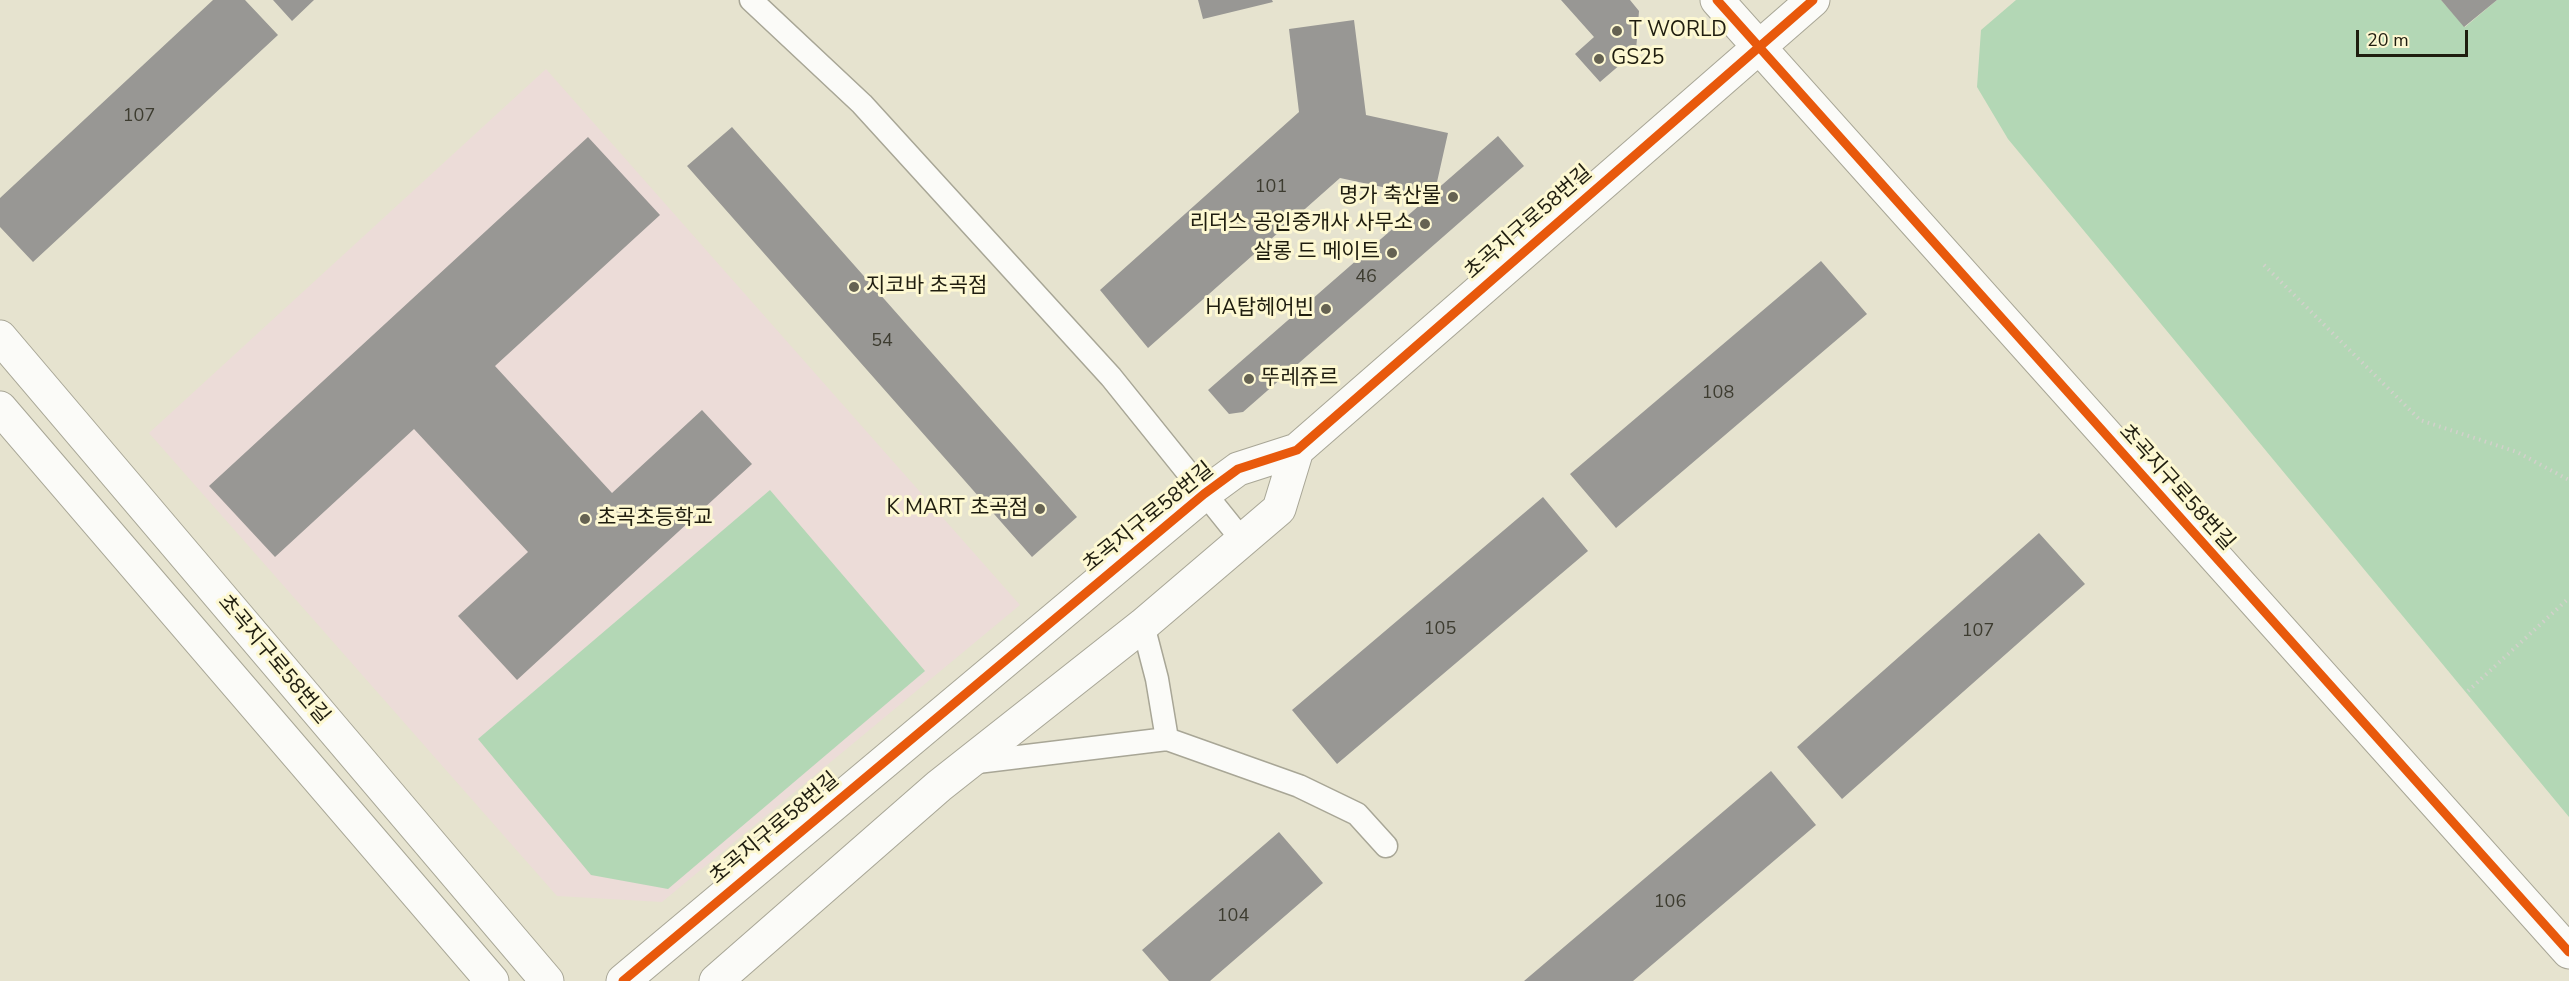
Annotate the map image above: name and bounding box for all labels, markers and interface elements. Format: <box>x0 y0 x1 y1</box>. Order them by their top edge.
place label: T WORLD <box>1629 18 1727 44</box>
scale bar <box>2359 18 2472 56</box>
marker: T WORLD <box>1610 24 1624 38</box>
text: 20 m <box>2367 28 2409 52</box>
place label: GS25 <box>1611 46 1664 72</box>
marker: GS25 <box>1592 52 1606 66</box>
house number: 107 <box>123 106 155 128</box>
street label: 초곡지구로58번길 <box>1460 161 1598 285</box>
house number: 101 <box>1255 177 1287 199</box>
place label: 명가 축산물 <box>1339 184 1441 210</box>
marker: 명가 축산물 <box>1446 190 1460 204</box>
place label: 리더스 공인중개사 사무소 <box>1190 211 1413 237</box>
marker: 리더스 공인중개사 사무소 <box>1418 217 1432 231</box>
place label: 살롱 드 메이트 <box>1253 240 1380 266</box>
marker: 살롱 드 메이트 <box>1385 246 1399 260</box>
house number: 46 <box>1355 267 1377 289</box>
place label: 지코바 초곡점 <box>866 274 987 300</box>
marker: 지코바 초곡점 <box>847 280 861 294</box>
place label: HA탑헤어빈 <box>1205 296 1314 322</box>
marker: HA탑헤어빈 <box>1319 302 1333 316</box>
house number: 54 <box>871 331 893 353</box>
place label: 뚜레쥬르 <box>1261 366 1338 392</box>
marker: 뚜레쥬르 <box>1242 372 1256 386</box>
house number: 108 <box>1702 383 1734 405</box>
street label: 초곡지구로58번길 <box>2113 420 2239 556</box>
street label: 초곡지구로58번길 <box>1079 458 1219 578</box>
place label: K MART 초곡점 <box>887 496 1028 522</box>
marker: K MART 초곡점 <box>1033 502 1047 516</box>
place label: 초곡초등학교 <box>597 506 713 532</box>
marker: 초곡초등학교 <box>578 512 592 526</box>
street label: 초곡지구로58번길 <box>212 590 334 730</box>
house number: 105 <box>1424 619 1456 641</box>
house number: 107 <box>1962 621 1994 643</box>
street label: 초곡지구로58번길 <box>705 768 845 890</box>
house number: 106 <box>1654 892 1686 914</box>
house number: 104 <box>1217 906 1249 928</box>

